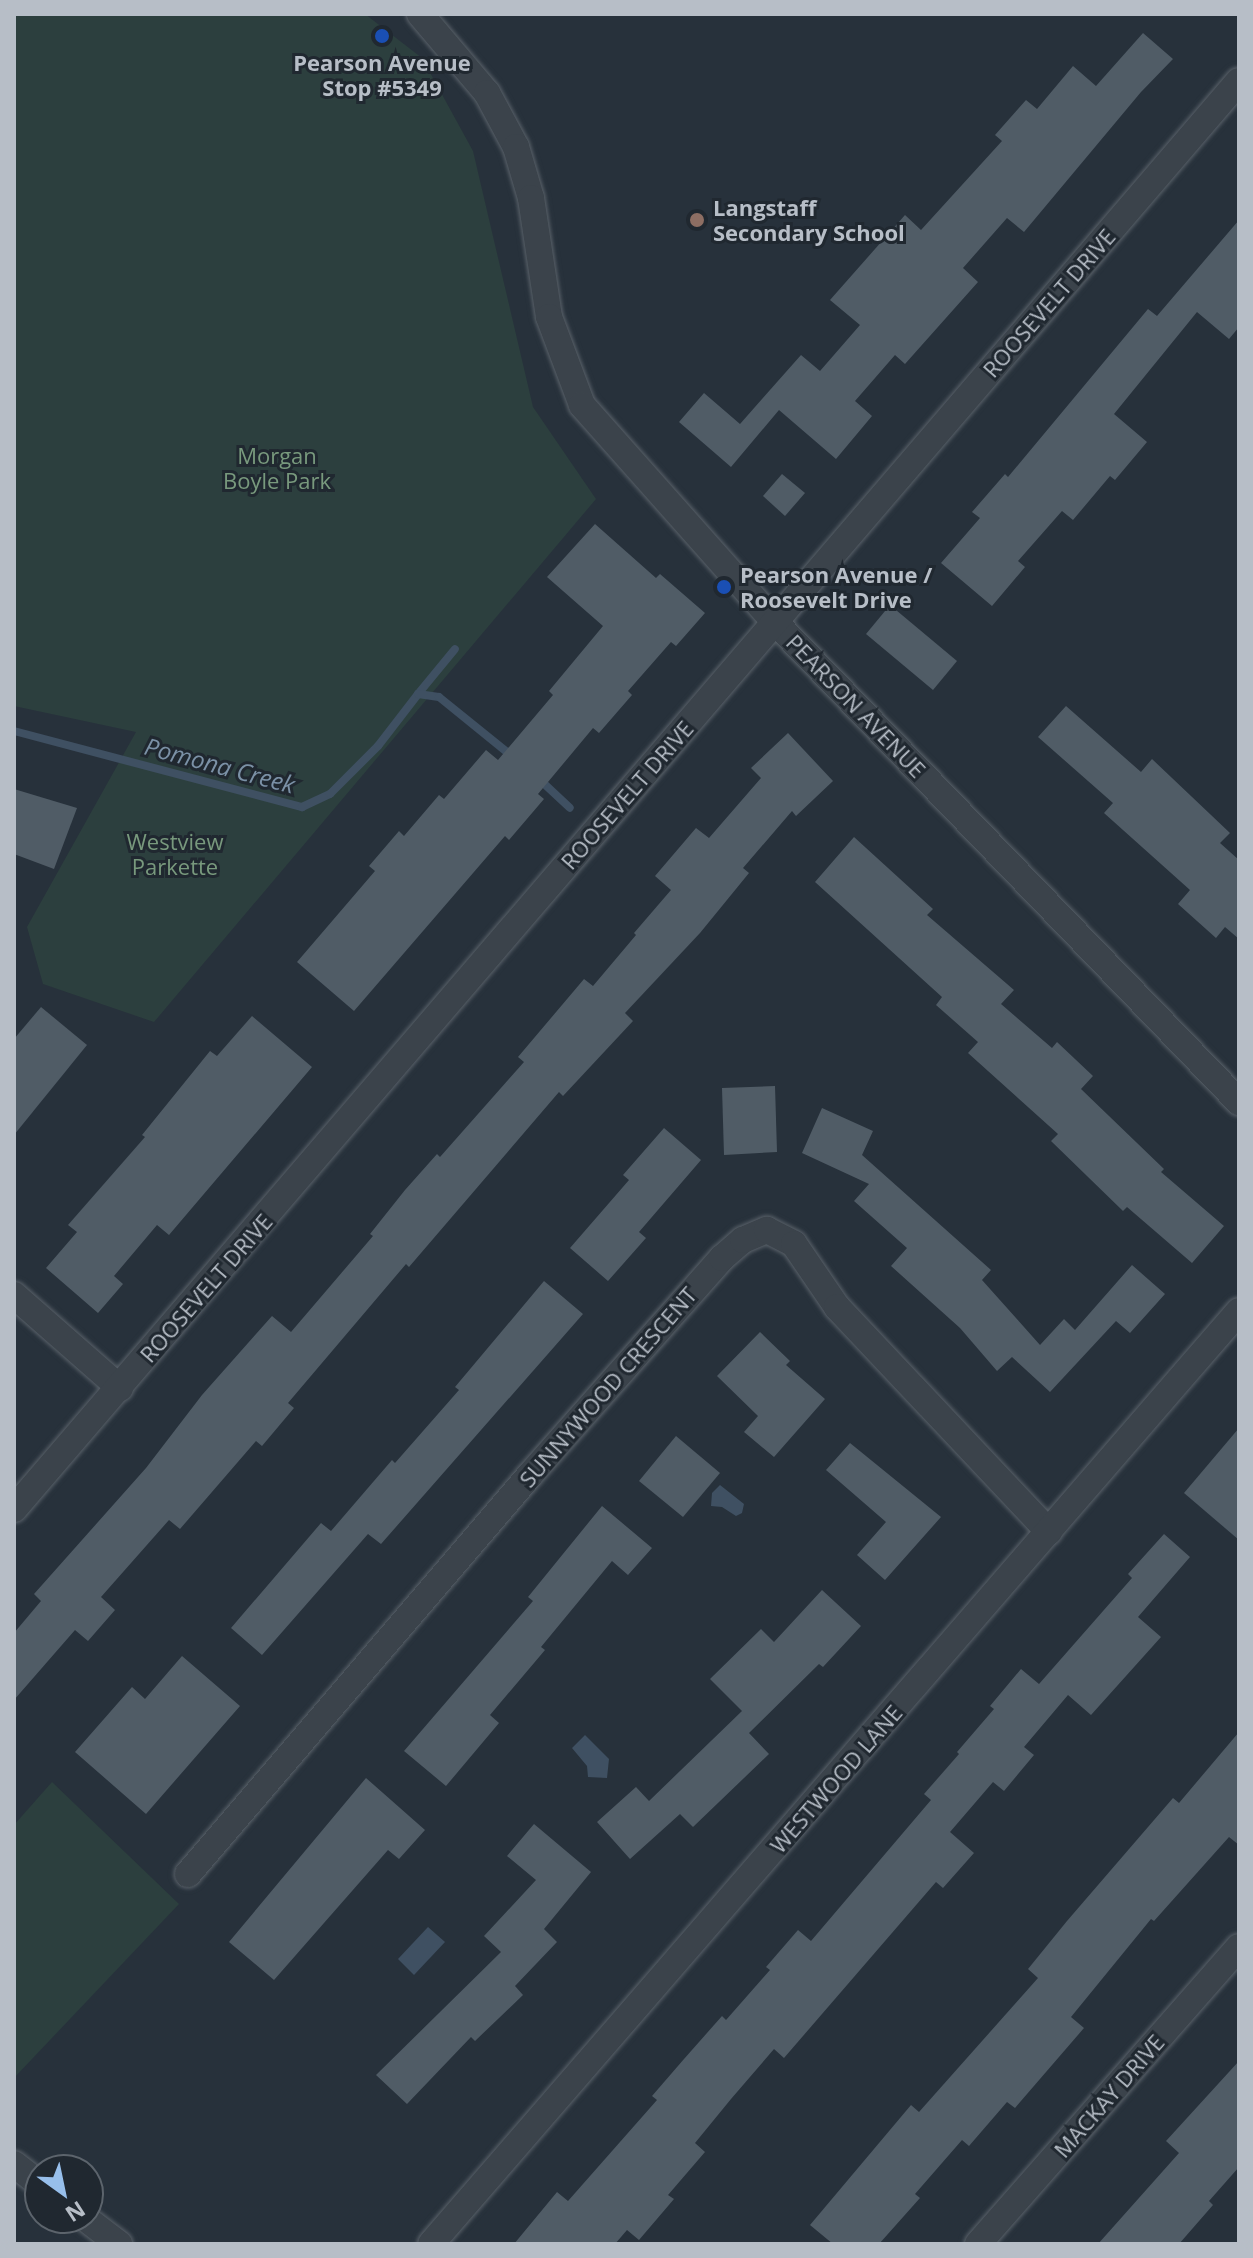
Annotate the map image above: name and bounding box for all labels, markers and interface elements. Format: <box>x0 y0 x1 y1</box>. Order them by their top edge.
marker: Pearson Avenue Stop #5349 <box>373 27 391 45</box>
place label: Pearson Avenue Stop #5349 <box>293 49 471 100</box>
place label: Langstaff Secondary School <box>713 194 905 246</box>
marker: Langstaff Secondary School <box>688 211 706 229</box>
street label: ROOSEVELT DRIVE <box>977 223 1121 383</box>
park label: Morgan Boyle Park <box>223 442 331 494</box>
place label: Pearson Avenue / Roosevelt Drive <box>740 561 932 612</box>
marker: Pearson Avenue / Roosevelt Drive <box>715 578 733 596</box>
street label: PEARSON AVENUE <box>781 629 931 783</box>
street label: ROOSEVELT DRIVE <box>555 715 699 875</box>
water label: Pomona Creek <box>142 731 298 799</box>
park label: Westview Parkette <box>127 828 223 880</box>
street label: ROOSEVELT DRIVE <box>134 1208 278 1368</box>
street label: SUNNYWOOD CRESCENT <box>514 1282 702 1492</box>
street label: WESTWOOD LANE <box>765 1700 907 1858</box>
street label: MACKAY DRIVE <box>1049 2029 1169 2163</box>
north arrow <box>24 2154 104 2234</box>
text: N <box>60 2195 92 2230</box>

